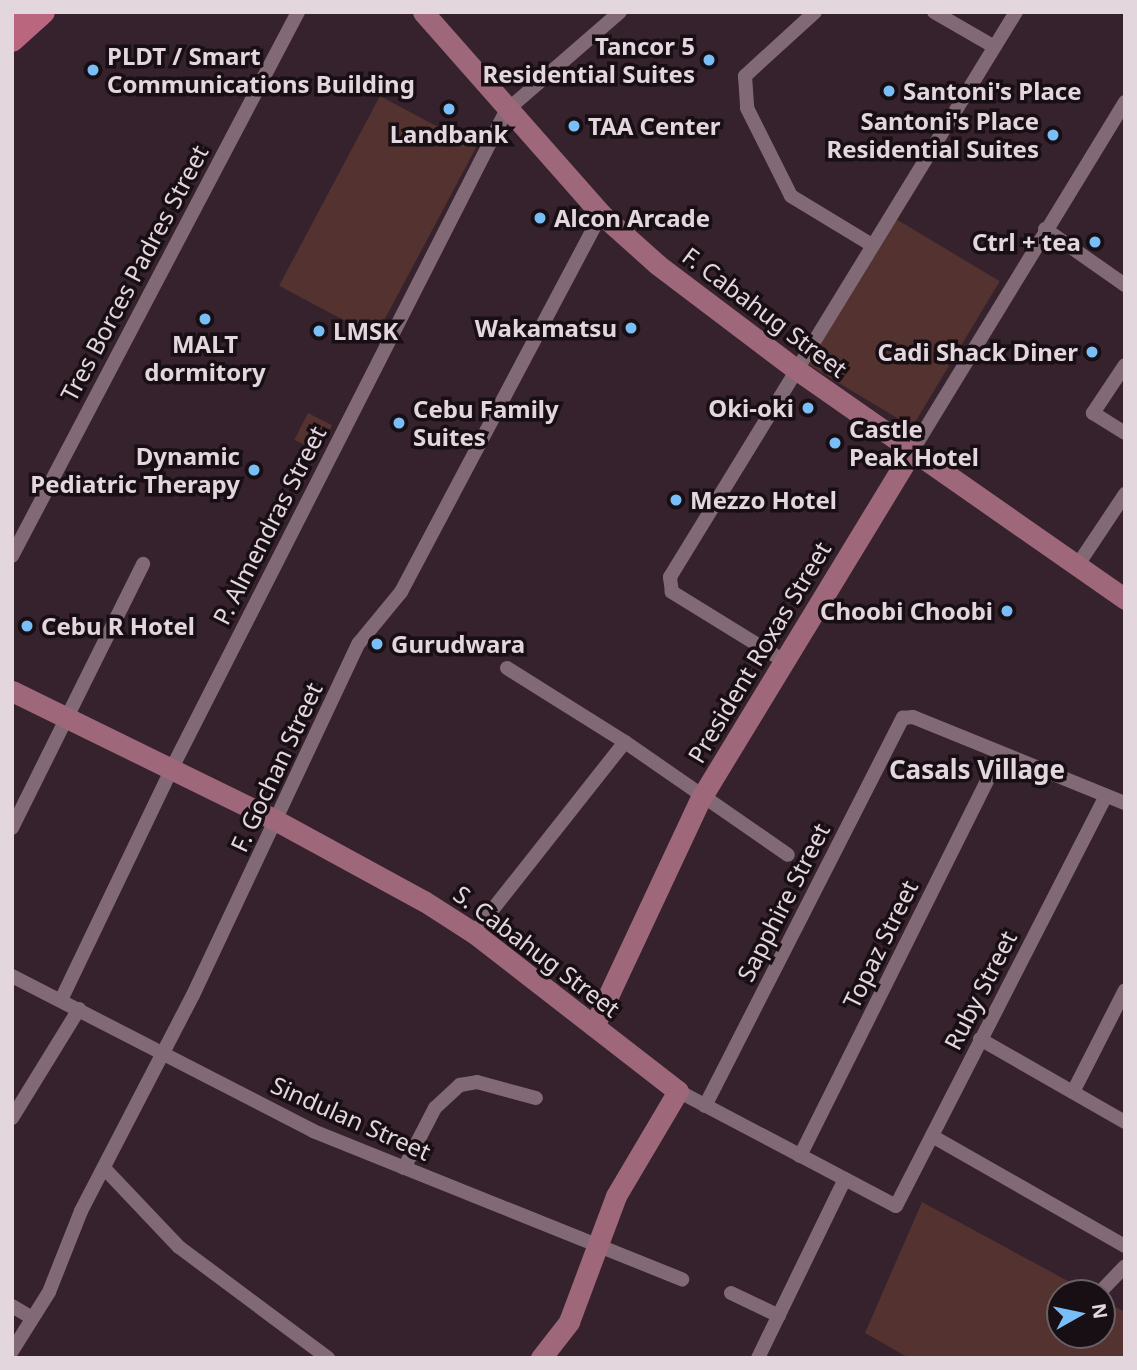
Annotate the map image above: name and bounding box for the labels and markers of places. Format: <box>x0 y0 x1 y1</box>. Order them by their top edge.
place label: Tancor 5 Residential Suites <box>482 32 695 88</box>
place label: PLDT / Smart Communications Building <box>107 42 415 98</box>
marker: Tancor 5 Residential Suites <box>701 52 717 68</box>
marker: PLDT / Smart Communications Building <box>85 62 101 78</box>
place label: Santoni's Place <box>903 77 1081 105</box>
marker: Santoni's Place <box>881 83 897 99</box>
marker: Landbank <box>441 101 457 117</box>
place label: Santoni's Place Residential Suites <box>826 107 1039 163</box>
place label: TAA Center <box>588 112 720 140</box>
marker: TAA Center <box>566 118 582 134</box>
place label: Landbank <box>390 120 508 148</box>
marker: Santoni's Place Residential Suites <box>1045 127 1061 143</box>
place label: Alcon Arcade <box>554 204 710 232</box>
marker: Alcon Arcade <box>532 210 548 226</box>
place label: Ctrl + tea <box>972 228 1081 256</box>
marker: Ctrl + tea <box>1087 234 1103 250</box>
marker: MALT dormitory <box>197 311 213 327</box>
place label: Wakamatsu <box>475 314 617 342</box>
place label: LMSK <box>333 317 398 345</box>
marker: Wakamatsu <box>623 320 639 336</box>
marker: LMSK <box>311 323 327 339</box>
place label: MALT dormitory <box>144 330 266 386</box>
place label: Cadi Shack Diner <box>878 338 1078 366</box>
marker: Cadi Shack Diner <box>1084 344 1100 360</box>
place label: Oki-oki <box>708 394 794 422</box>
place label: Cebu Family Suites <box>413 395 559 451</box>
marker: Oki-oki <box>800 400 816 416</box>
marker: Cebu Family Suites <box>391 415 407 431</box>
place label: Castle Peak Hotel <box>849 415 979 471</box>
marker: Castle Peak Hotel <box>827 435 843 451</box>
place label: Dynamic Pediatric Therapy <box>30 442 240 498</box>
marker: Dynamic Pediatric Therapy <box>246 462 262 478</box>
place label: Mezzo Hotel <box>690 486 837 514</box>
marker: Mezzo Hotel <box>668 492 684 508</box>
place label: Choobi Choobi <box>820 597 993 625</box>
marker: Choobi Choobi <box>999 603 1015 619</box>
place label: Cebu R Hotel <box>41 612 195 640</box>
marker: Cebu R Hotel <box>19 618 35 634</box>
place label: Gurudwara <box>391 630 525 658</box>
marker: Gurudwara <box>369 636 385 652</box>

